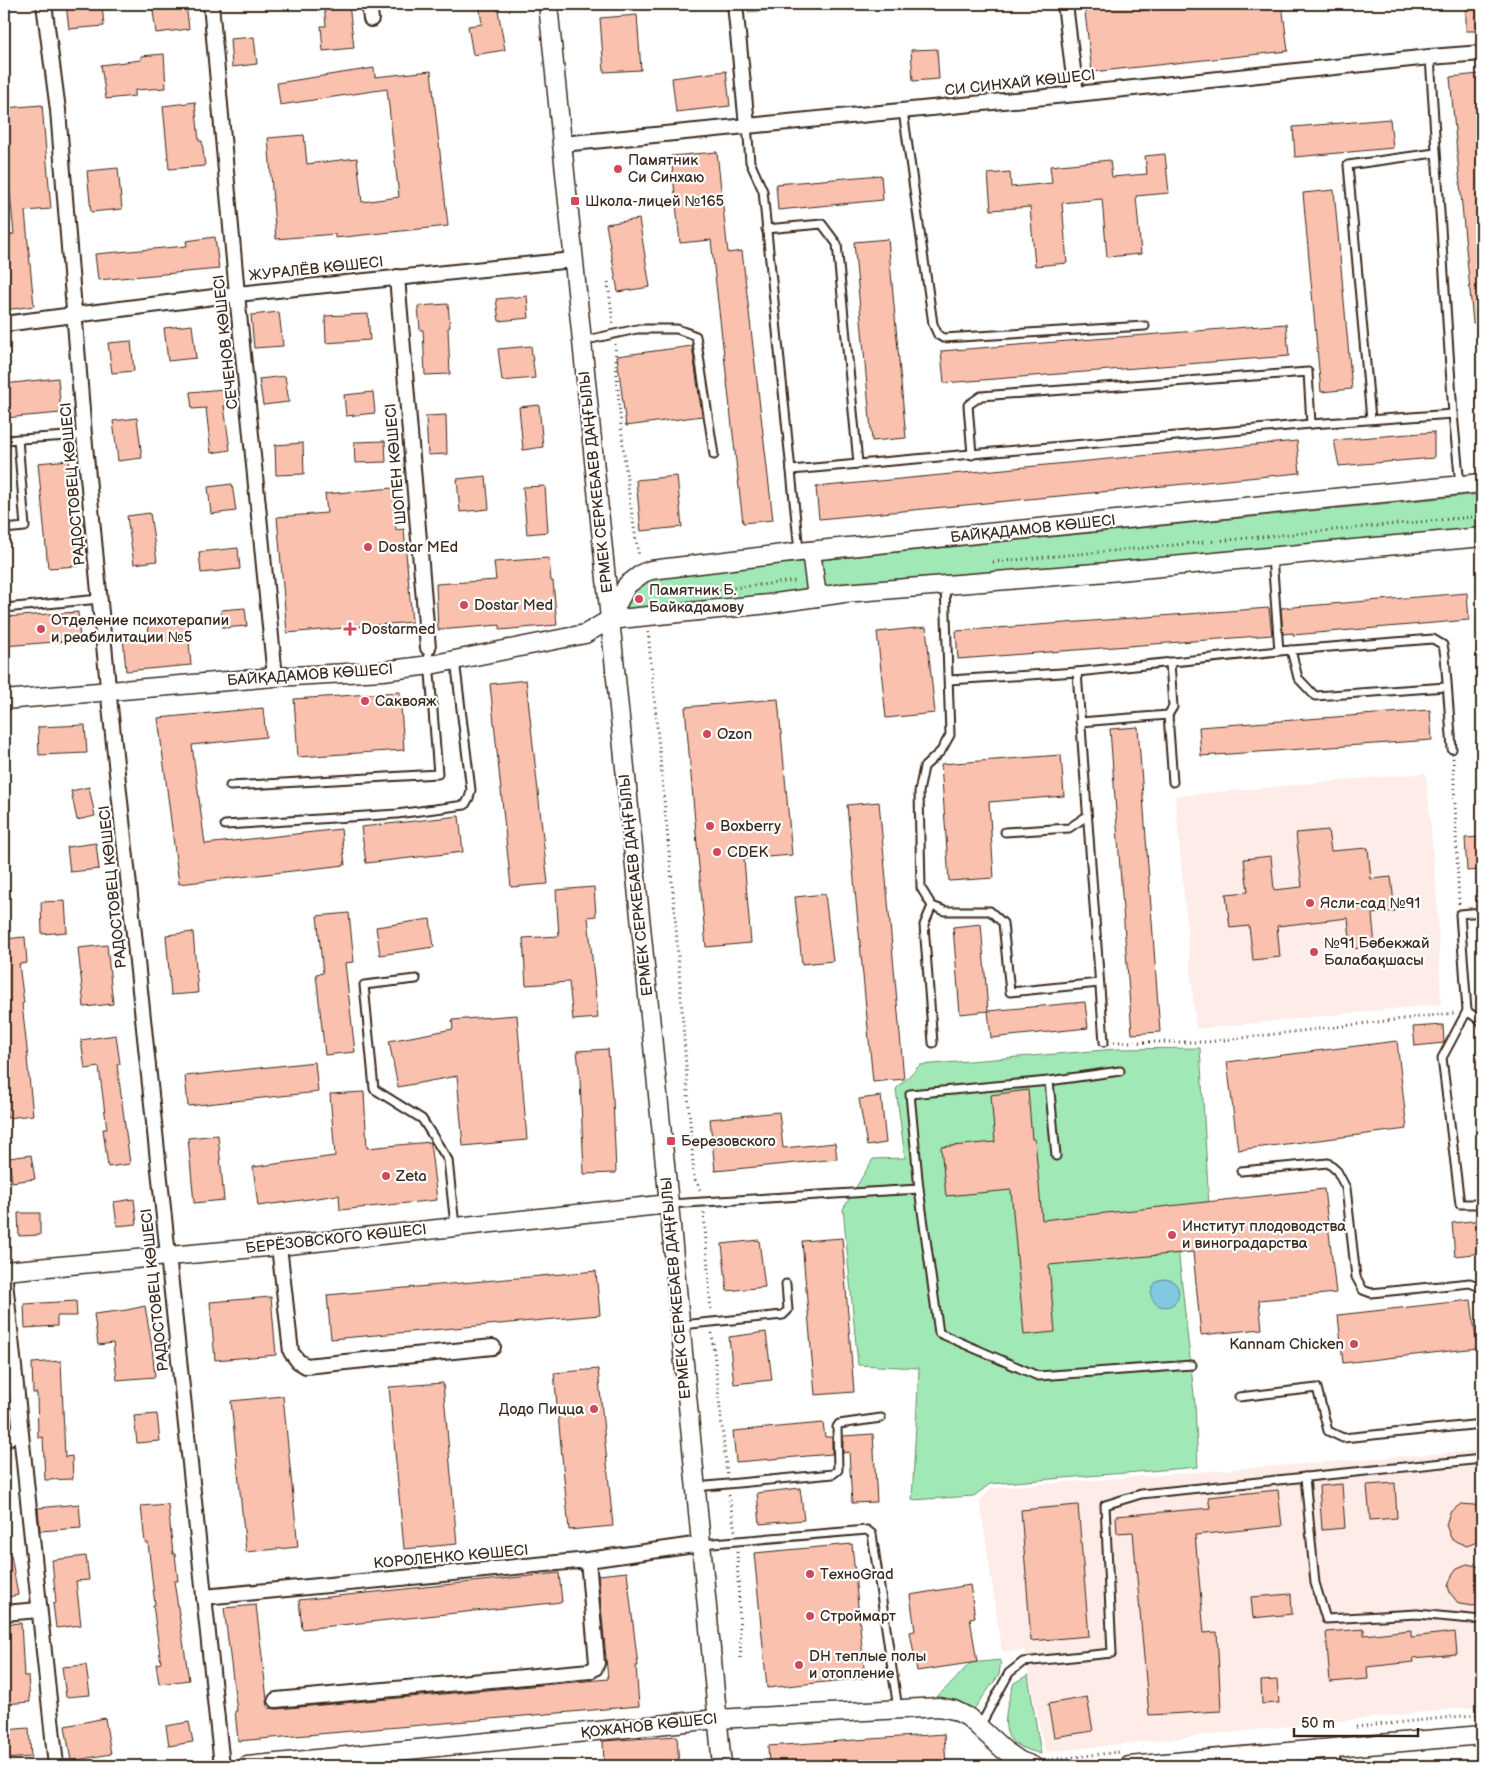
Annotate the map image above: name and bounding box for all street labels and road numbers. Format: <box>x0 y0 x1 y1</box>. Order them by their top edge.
street label: СИ СИНХАЙ КӨШЕСІ <box>944 66 1096 100</box>
street label: ЖУРАЛЁВ КӨШЕСІ <box>248 252 384 286</box>
street label: СЕЧЕНОВ КӨШЕСІ <box>209 274 243 410</box>
street label: ЕРМЕК СЕРКЕБАЕВ ДАҢҒЫЛЫ <box>575 370 617 594</box>
street label: РАДОСТОВЕЦ КӨШЕСІ <box>56 402 90 566</box>
street label: ШОПЕН КӨШЕСІ <box>381 403 411 525</box>
street label: БАЙҚАДАМОВ КӨШЕСІ <box>949 511 1117 547</box>
street label: БАЙҚАДАМОВ КӨШЕСІ <box>227 660 393 690</box>
street label: ЕРМЕК СЕРКЕБАЕВ ДАҢҒЫЛЫ <box>615 773 657 997</box>
street label: РАДОСТОВЕЦ КӨШЕСІ <box>95 805 131 969</box>
street label: ЕРМЕК СЕРКЕБАЕВ ДАҢҒЫЛЫ <box>657 1176 695 1400</box>
street label: РАДОСТОВЕЦ КӨШЕСІ <box>137 1208 173 1372</box>
street label: БЕРЁЗОВСКОГО КӨШЕСІ <box>245 1220 427 1258</box>
street label: КОРОЛЕНКО КӨШЕСІ <box>373 1541 529 1573</box>
street label: ҚОЖАНОВ КӨШЕСІ <box>580 1709 718 1743</box>

